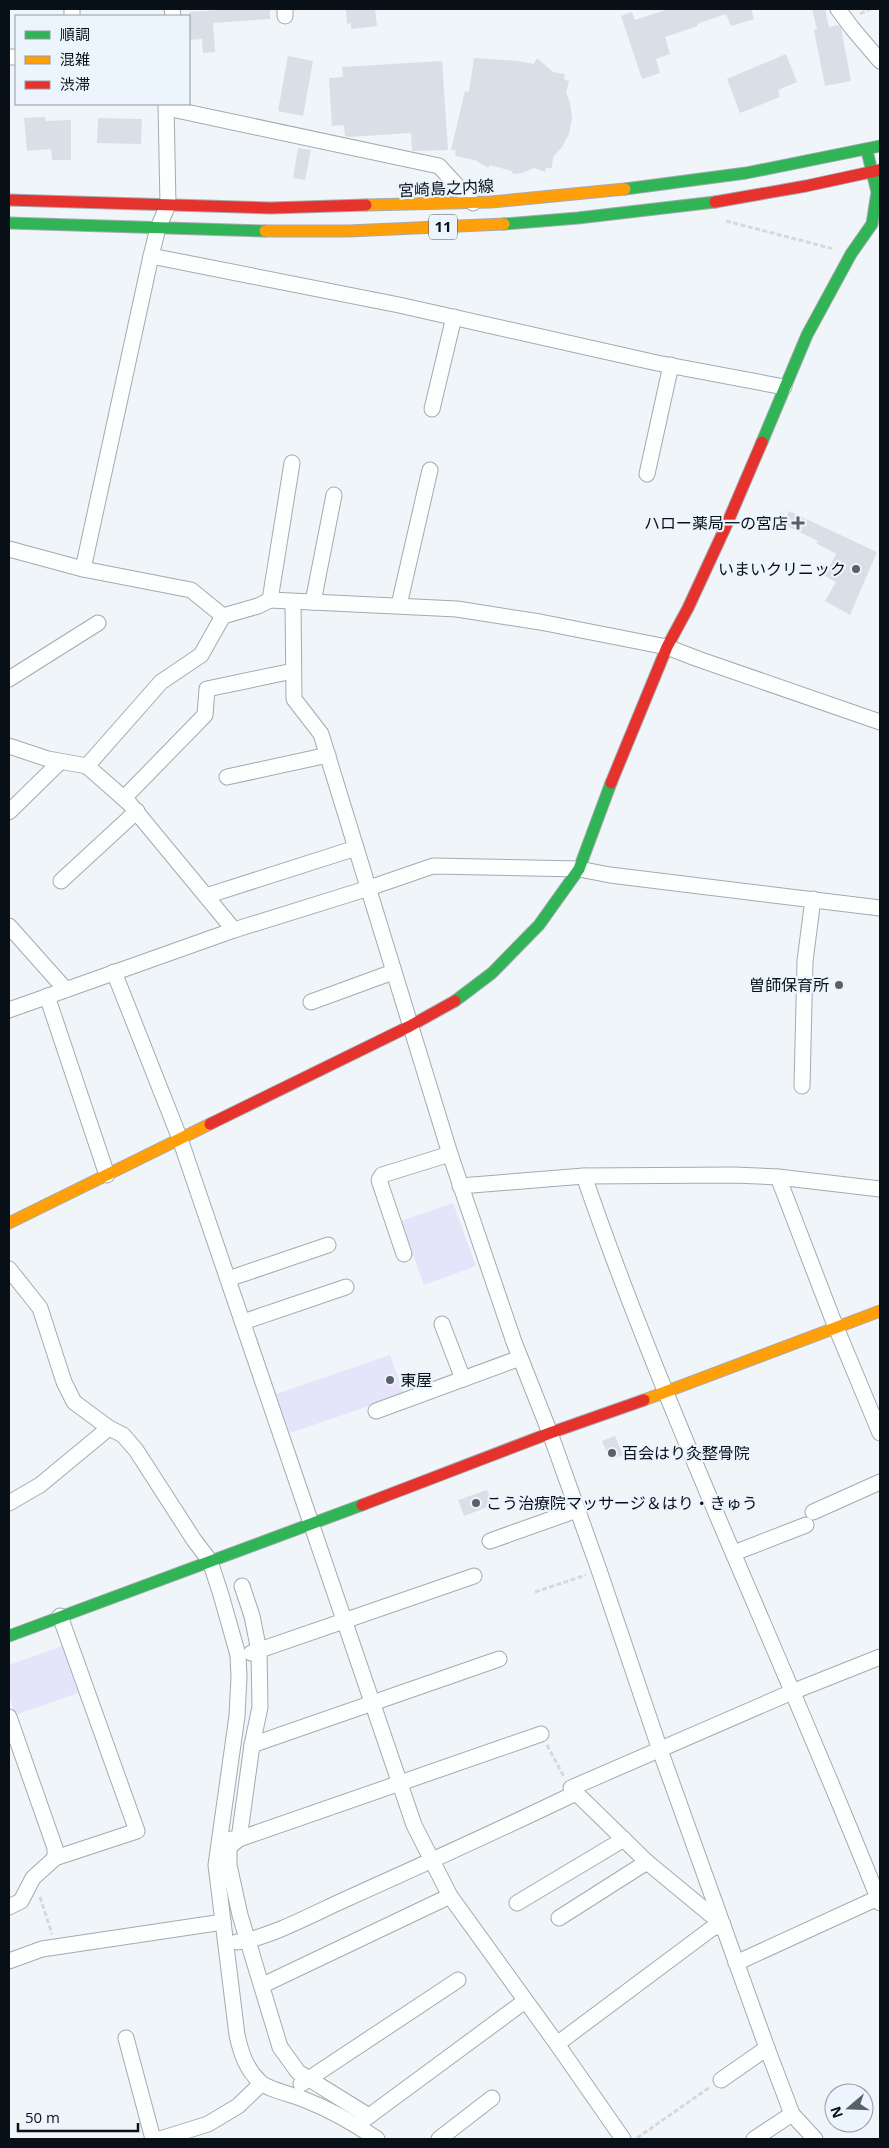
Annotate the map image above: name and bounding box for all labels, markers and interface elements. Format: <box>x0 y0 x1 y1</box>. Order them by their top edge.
legend <box>15 15 190 105</box>
text: 順調 <box>60 24 90 44</box>
text: 混雑 <box>60 49 90 69</box>
text: 渋滞 <box>60 74 90 94</box>
street label: 宮崎島之内線 <box>397 175 495 201</box>
road number: 11 <box>429 214 457 240</box>
place label: ハロー薬局一の宮店 <box>644 512 788 534</box>
marker: ハロー薬局一の宮店 <box>792 517 804 529</box>
place label: いまいクリニック <box>718 558 846 580</box>
marker: いまいクリニック <box>850 563 862 575</box>
place label: 曽師保育所 <box>749 974 829 996</box>
marker: 曽師保育所 <box>833 979 845 991</box>
place label: 東屋 <box>400 1369 432 1391</box>
marker: 東屋 <box>384 1374 396 1386</box>
place label: 百会はり灸整骨院 <box>622 1442 750 1464</box>
marker: 百会はり灸整骨院 <box>606 1447 618 1459</box>
place label: こう治療院マッサージ＆はり・きゅう <box>486 1492 758 1514</box>
marker: こう治療院マッサージ＆はり・きゅう <box>470 1497 482 1509</box>
north arrow <box>824 2083 874 2133</box>
scale bar <box>18 2100 138 2132</box>
text: N <box>825 2104 847 2121</box>
text: 50 m <box>25 2107 60 2127</box>

